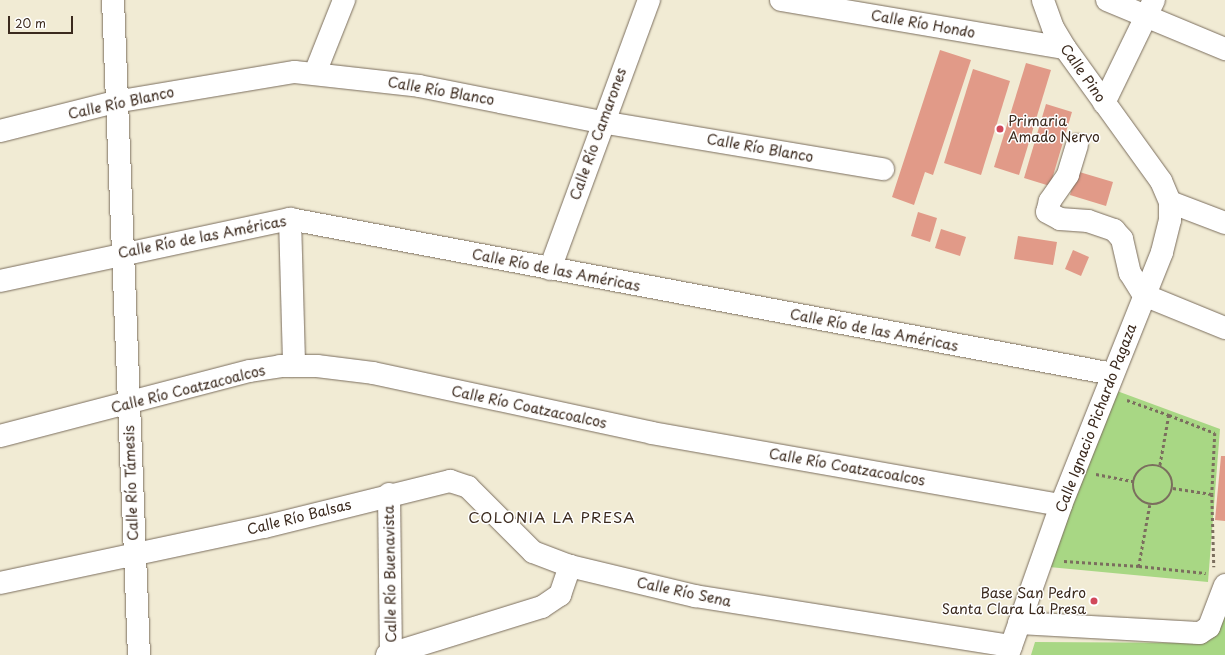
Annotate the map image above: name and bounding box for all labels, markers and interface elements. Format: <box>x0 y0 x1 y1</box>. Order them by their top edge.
street label: Calle Río Hondo <box>868 6 978 42</box>
scale bar <box>10 8 75 34</box>
text: 20 m <box>15 14 46 32</box>
street label: Calle Pino <box>1057 41 1109 105</box>
street label: Calle Río Camarones <box>566 65 630 203</box>
street label: Calle Río Blanco <box>385 73 497 109</box>
street label: Calle Río Blanco <box>65 83 177 123</box>
place label: Primaria Amado Nervo <box>1008 113 1099 146</box>
marker: Primaria Amado Nervo <box>995 124 1005 134</box>
street label: Calle Río Blanco <box>704 130 816 166</box>
street label: Calle Río de las Américas <box>116 212 288 262</box>
street label: Calle Río de las Américas <box>470 245 642 295</box>
street label: Calle Río de las Américas <box>788 305 960 355</box>
street label: Calle Ignacio Pichardo Pagaza <box>1052 320 1140 516</box>
street label: Calle Río Coatzacoalcos <box>108 361 268 417</box>
street label: Calle Río Coatzacoalcos <box>449 382 609 432</box>
street label: Calle Río Támesis <box>121 424 141 542</box>
street label: Calle Río Coatzacoalcos <box>766 445 928 489</box>
street label: Calle Río Balsas <box>244 496 354 538</box>
street label: Calle Río Buenavista <box>380 504 400 644</box>
district label: COLONIA LA PRESA <box>470 508 634 526</box>
street label: Calle Río Sena <box>634 574 734 610</box>
place label: Base San Pedro Santa Clara La Presa <box>941 585 1086 618</box>
marker: Base San Pedro Santa Clara La Presa <box>1089 596 1099 606</box>

